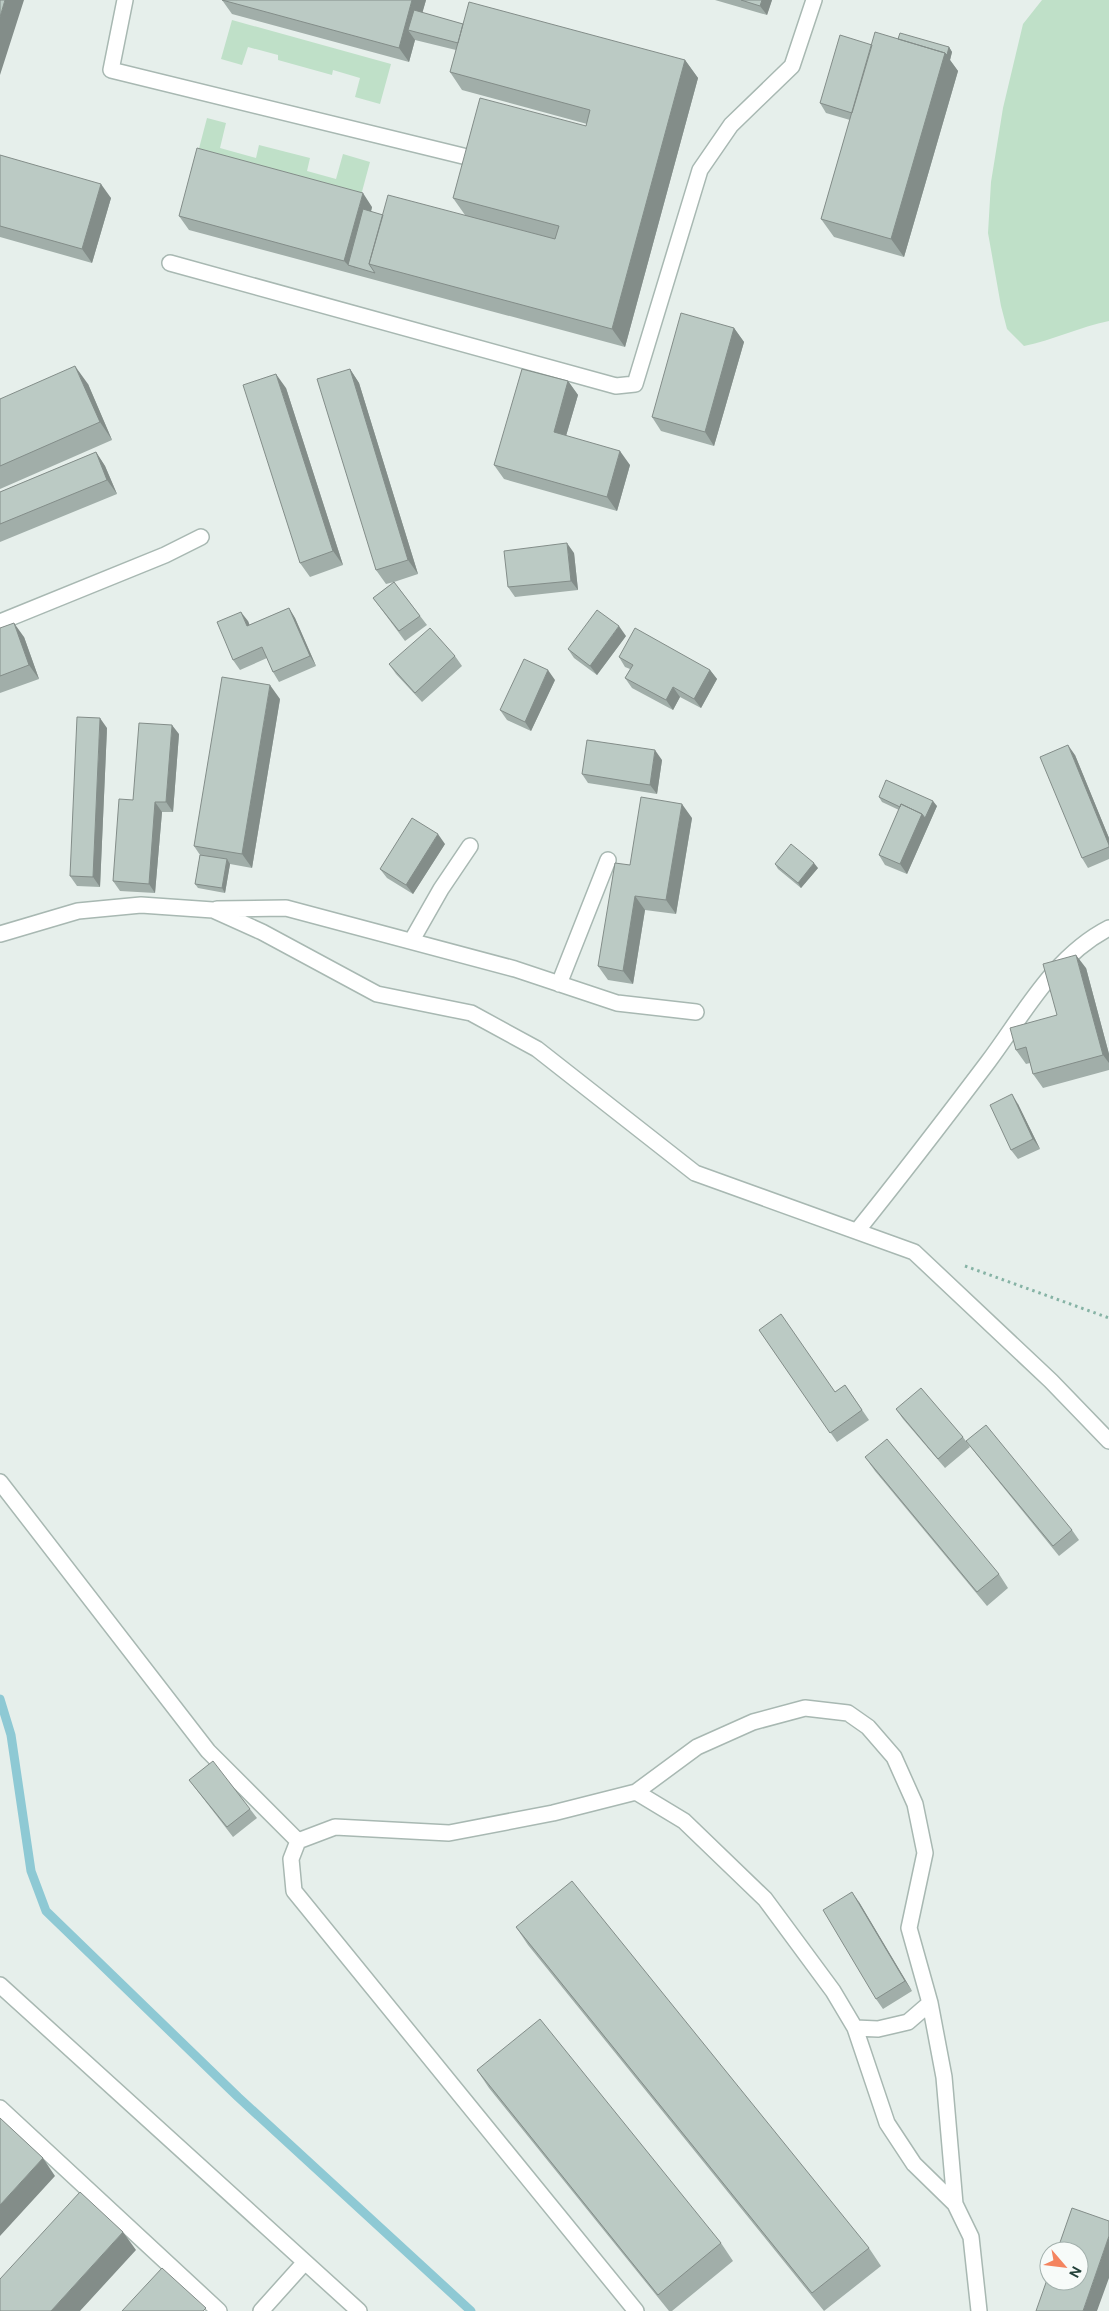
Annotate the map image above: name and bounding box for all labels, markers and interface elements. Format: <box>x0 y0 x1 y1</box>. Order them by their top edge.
north arrow <box>1039 2241 1089 2291</box>
text: N <box>1065 2263 1086 2281</box>

